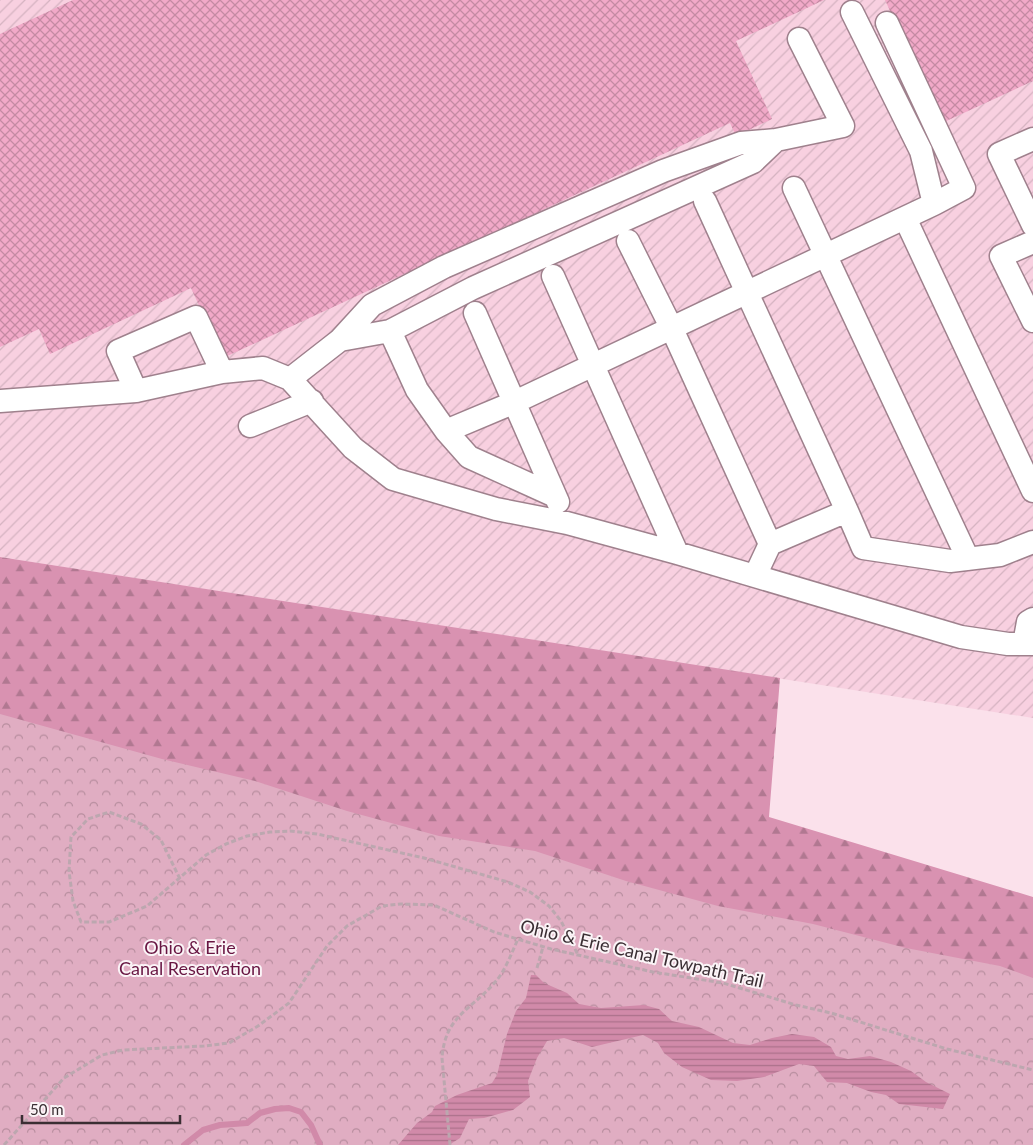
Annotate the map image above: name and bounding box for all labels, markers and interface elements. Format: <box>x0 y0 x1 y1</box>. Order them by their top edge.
street label: Ohio & Erie Canal Towpath Trail <box>518 914 766 992</box>
park label: Ohio & Erie Canal Reservation <box>119 936 261 979</box>
scale bar <box>22 1092 180 1124</box>
text: 50 m <box>30 1100 64 1118</box>

